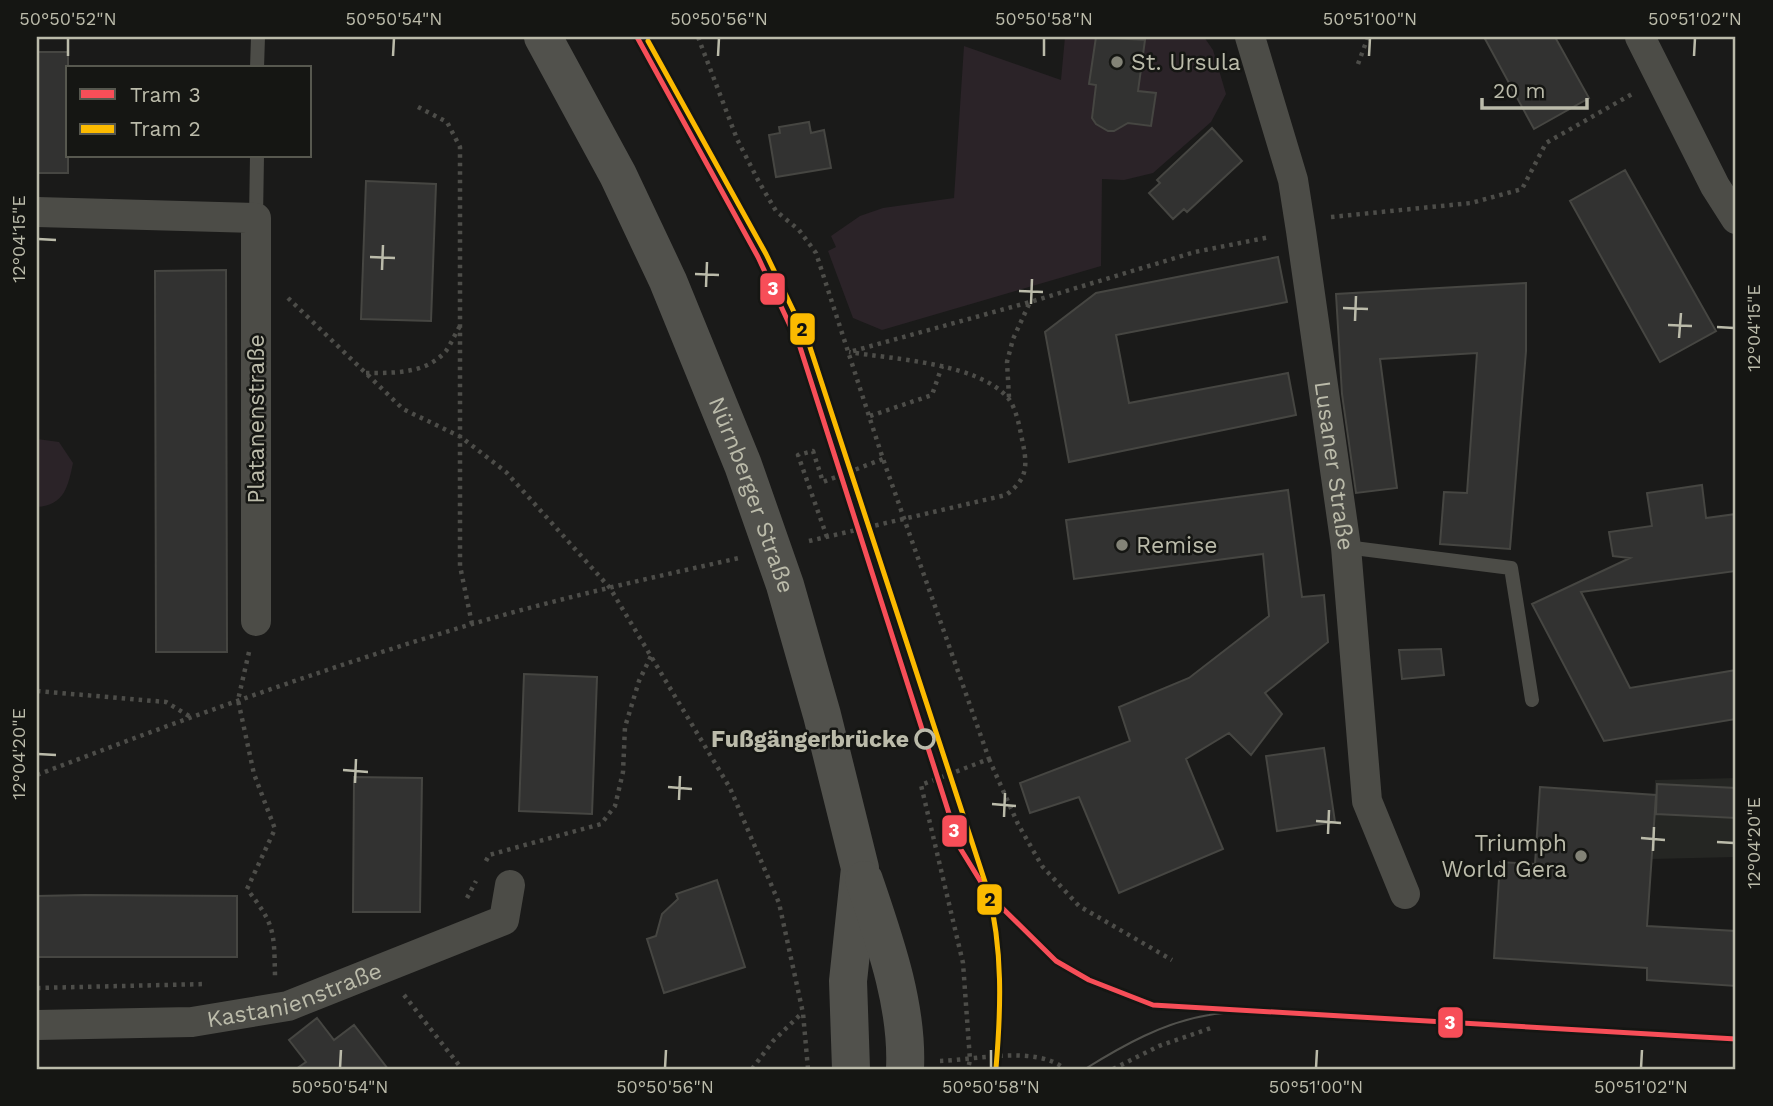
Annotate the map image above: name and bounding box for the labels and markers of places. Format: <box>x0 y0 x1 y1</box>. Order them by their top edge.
place label: St. Ursula <box>1131 49 1241 76</box>
marker: St. Ursula <box>1109 54 1125 70</box>
place label: Remise <box>1136 532 1218 559</box>
marker: Remise <box>1114 537 1130 553</box>
place label: Fußgängerbrücke <box>711 726 909 753</box>
marker: Fußgängerbrücke <box>915 729 935 749</box>
place label: Triumph World Gera <box>1441 830 1567 883</box>
marker: Triumph World Gera <box>1573 848 1589 864</box>

